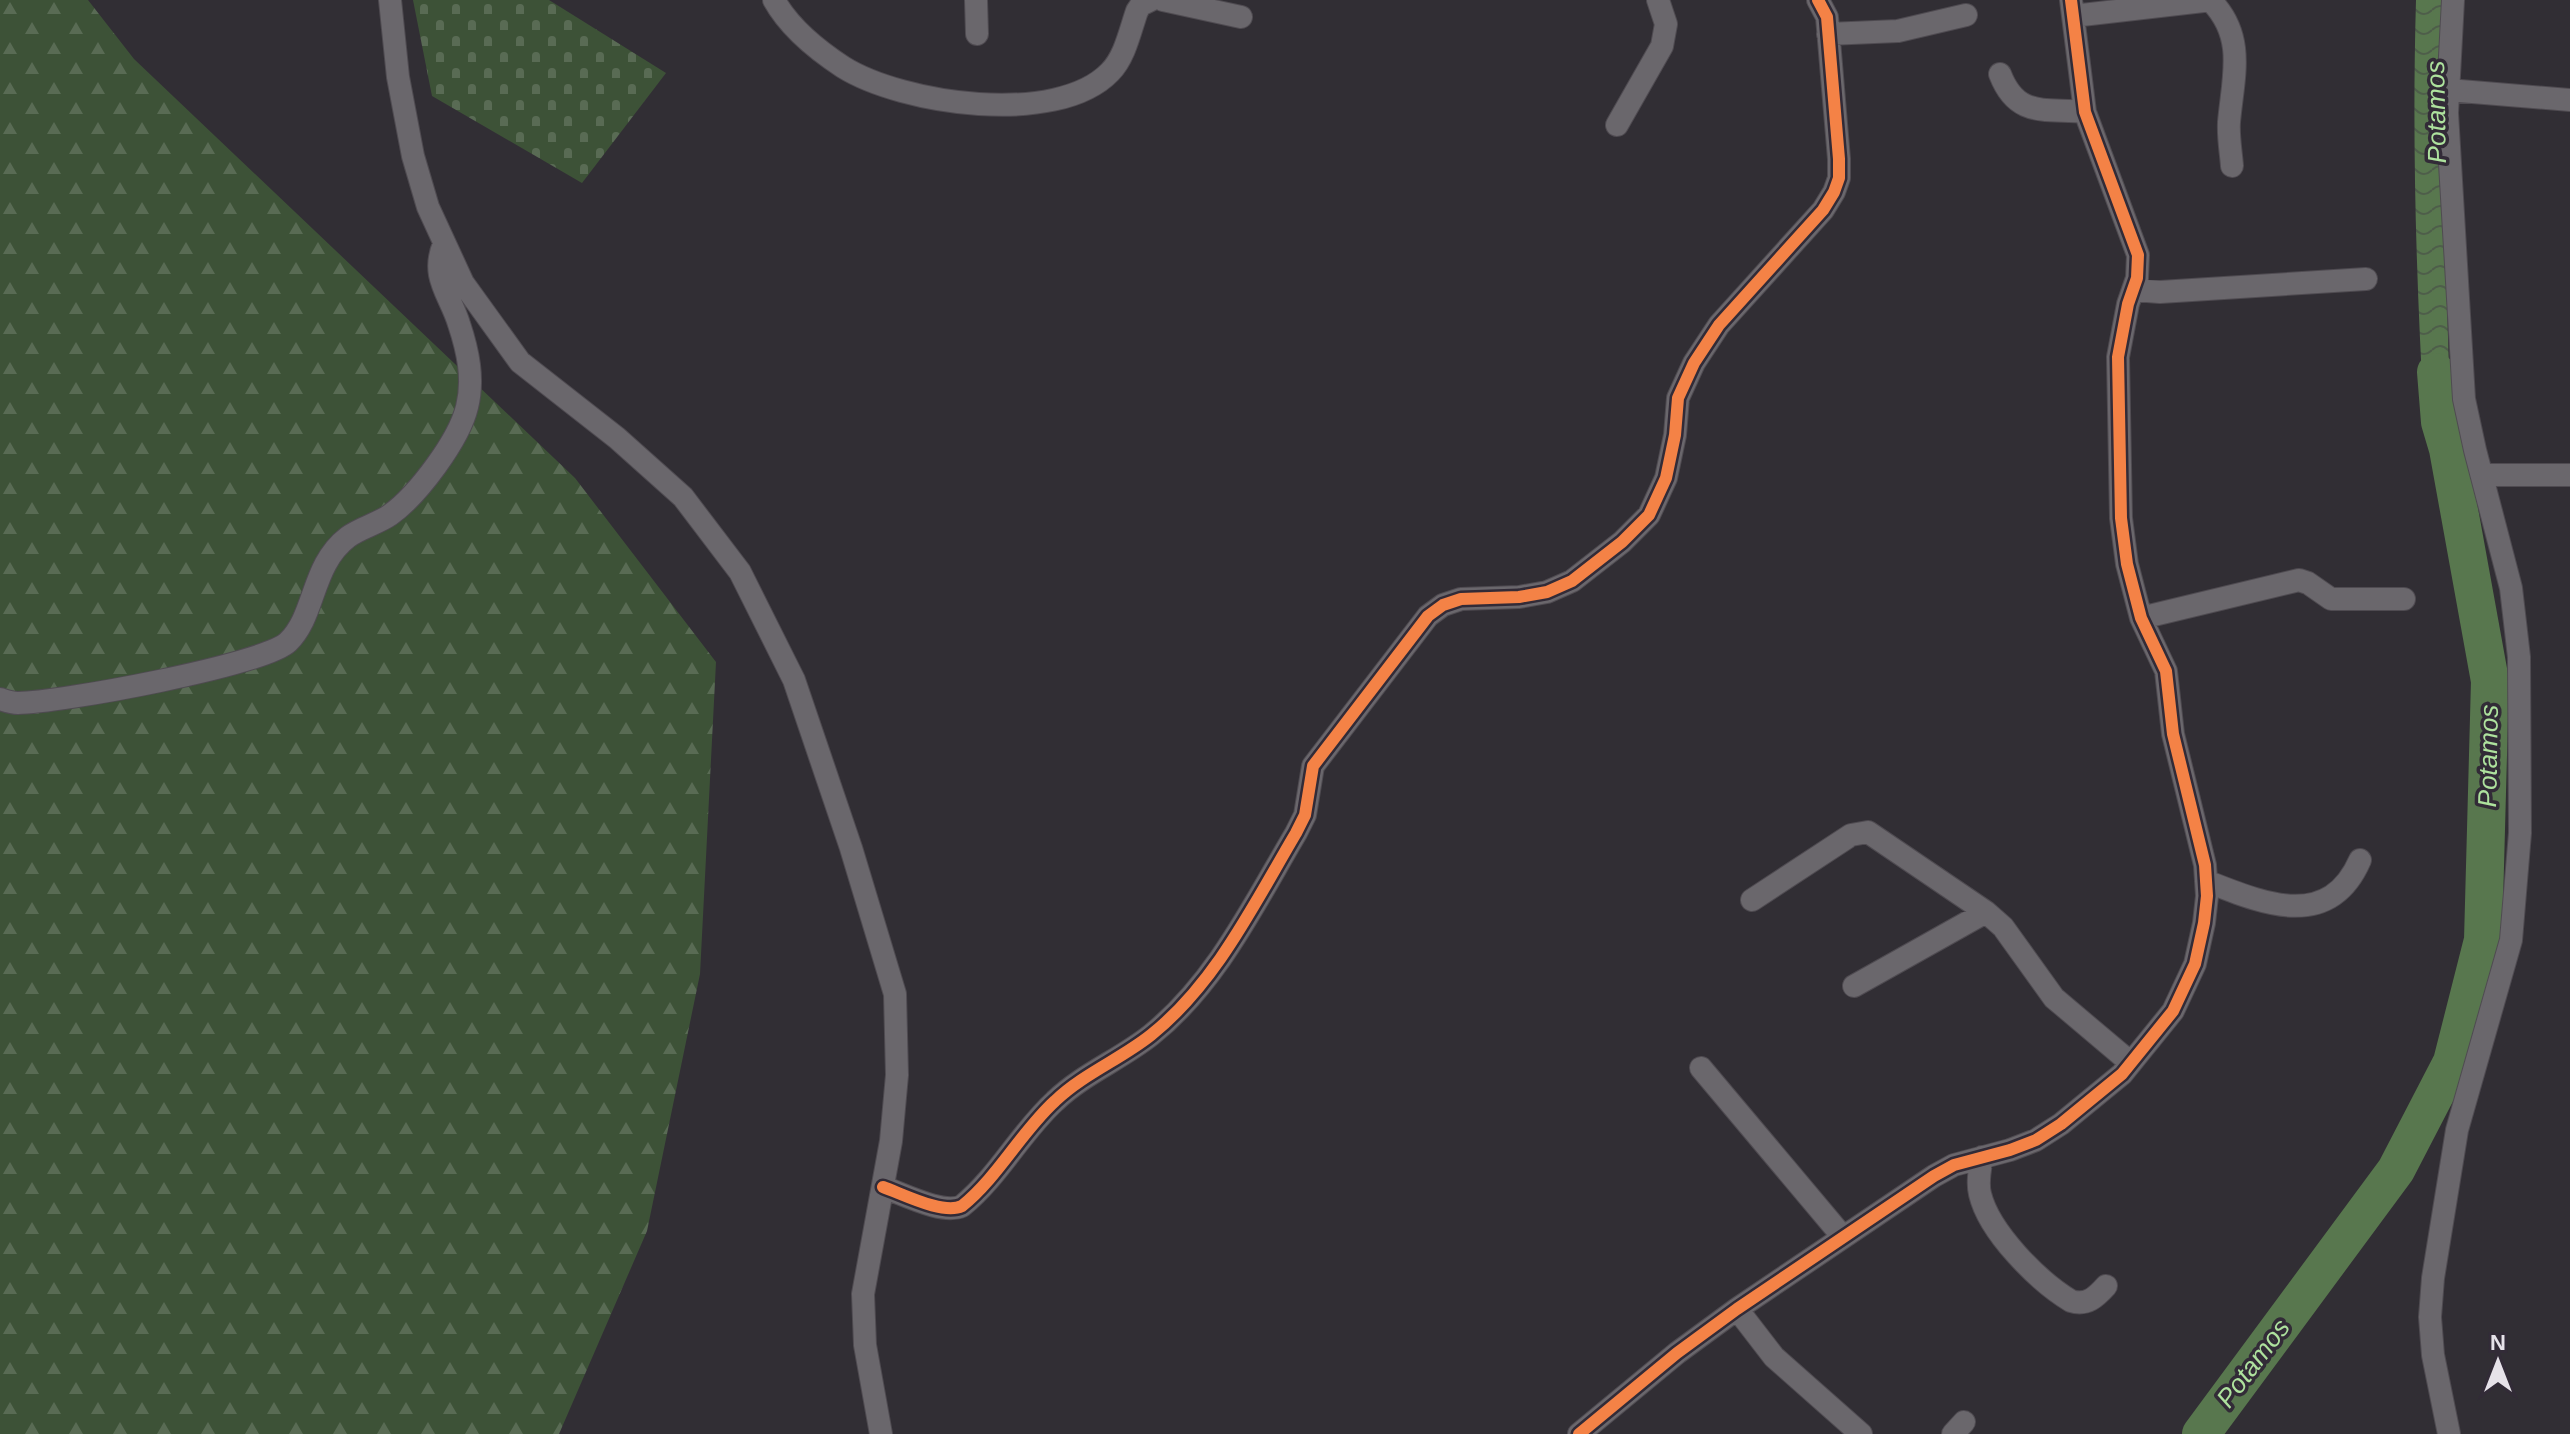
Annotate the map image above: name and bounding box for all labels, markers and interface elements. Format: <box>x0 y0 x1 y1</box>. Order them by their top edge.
water label: Potamos <box>2420 60 2452 164</box>
water label: Potamos <box>2472 704 2504 808</box>
water label: Potamos <box>2210 1313 2296 1413</box>
north arrow <box>2458 1322 2538 1402</box>
text: N <box>2490 1330 2506 1355</box>

